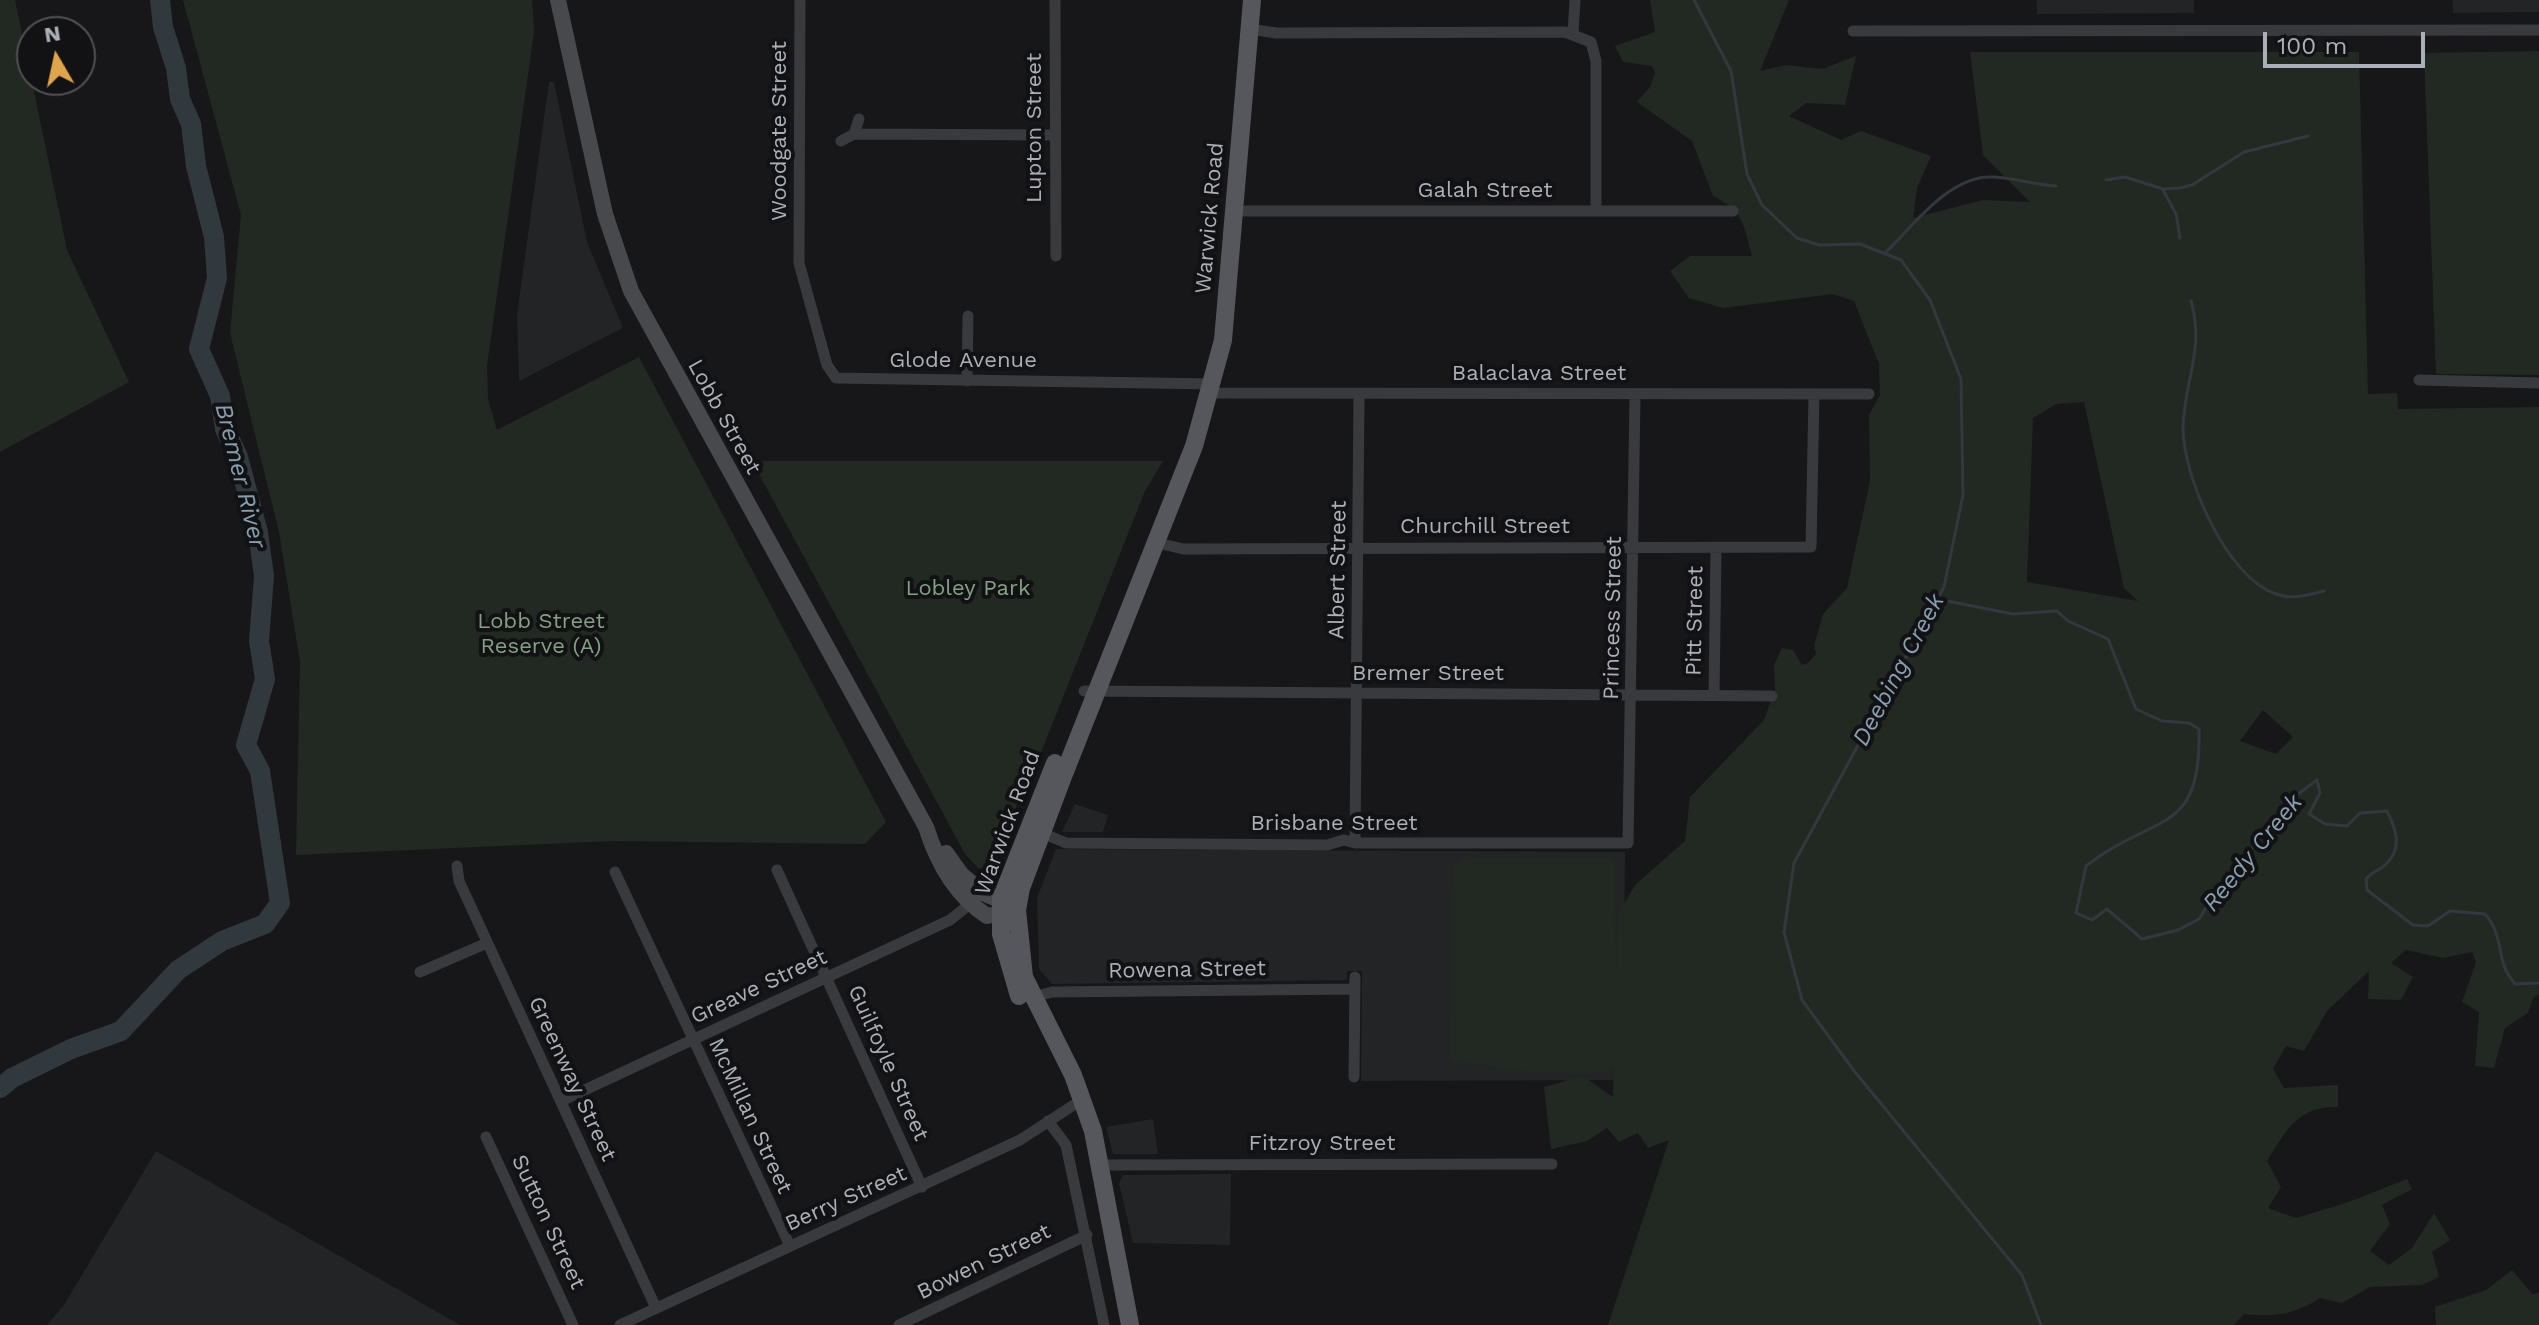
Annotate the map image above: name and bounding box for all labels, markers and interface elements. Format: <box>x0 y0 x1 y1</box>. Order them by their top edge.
north arrow <box>16 16 96 96</box>
scale bar <box>2267 16 2429 66</box>
text: N <box>42 20 62 47</box>
text: 100 m <box>2277 32 2347 60</box>
street label: Woodgate Street <box>767 41 793 221</box>
street label: Lupton Street <box>1022 53 1048 203</box>
street label: Warwick Road <box>1190 141 1230 295</box>
street label: Galah Street <box>1418 178 1552 204</box>
street label: Glode Avenue <box>889 348 1037 374</box>
street label: Lobb Street <box>682 355 766 479</box>
street label: Balaclava Street <box>1452 361 1626 387</box>
water label: Bremer River <box>208 401 272 551</box>
street label: Albert Street <box>1324 500 1352 640</box>
street label: Churchill Street <box>1400 514 1570 540</box>
street label: Princess Street <box>1598 536 1628 700</box>
street label: Pitt Street <box>1681 566 1709 676</box>
park label: Lobley Park <box>906 576 1030 602</box>
water label: Deebing Creek <box>1847 589 1951 751</box>
park label: Lobb Street Reserve (A) <box>477 609 605 660</box>
street label: Bremer Street <box>1352 661 1504 687</box>
street label: Warwick Road <box>970 747 1046 899</box>
water label: Reedy Creek <box>2197 789 2309 917</box>
street label: Brisbane Street <box>1250 811 1418 837</box>
street label: Greave Street <box>687 944 831 1030</box>
street label: Rowena Street <box>1108 955 1266 985</box>
street label: Guilfoyle Street <box>842 981 934 1145</box>
street label: Greenway Street <box>522 993 622 1165</box>
street label: McMillan Street <box>702 1034 798 1198</box>
street label: Fitzroy Street <box>1249 1131 1395 1157</box>
street label: Sutton Street <box>505 1151 591 1293</box>
street label: Berry Street <box>781 1160 911 1238</box>
street label: Bowen Street <box>913 1218 1055 1306</box>

